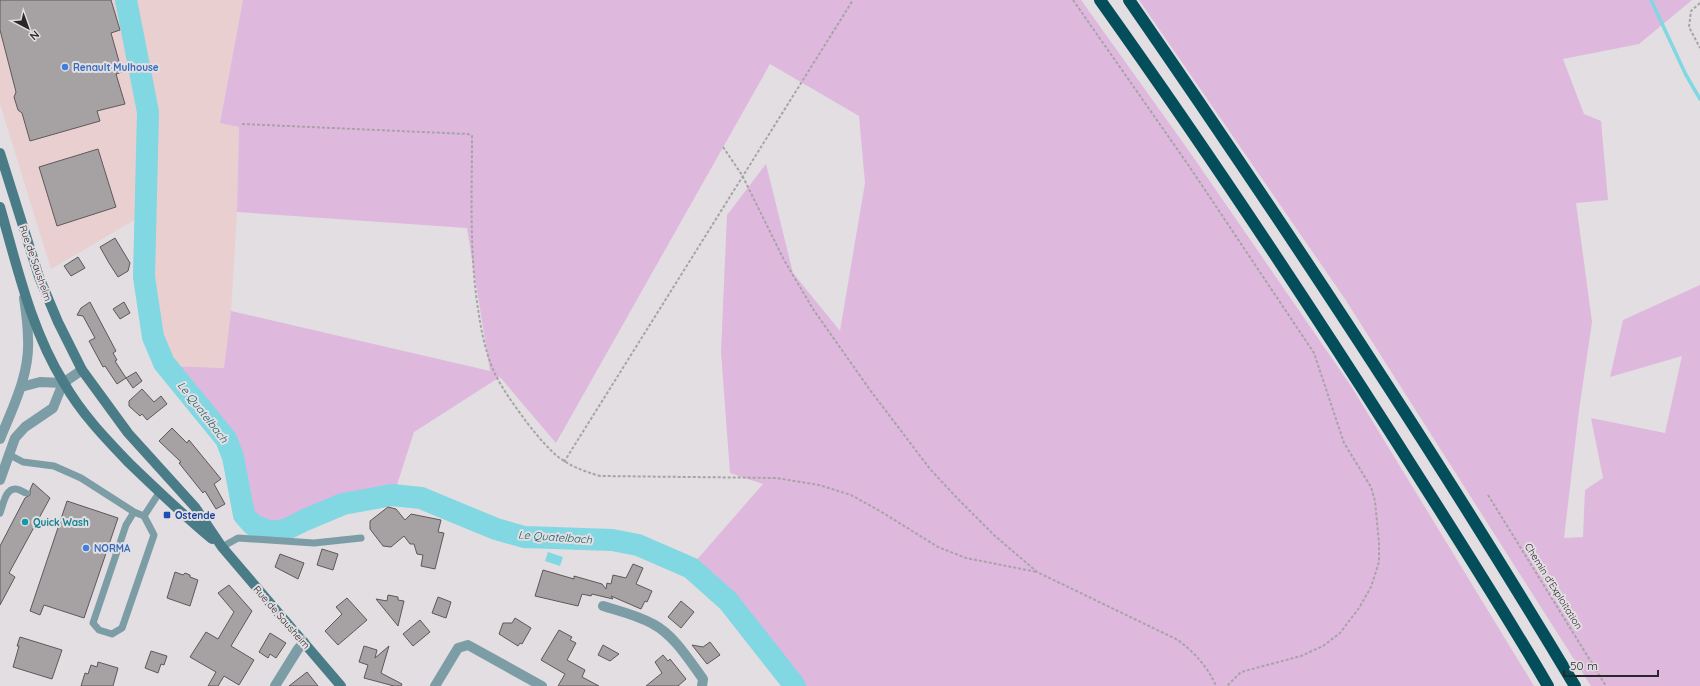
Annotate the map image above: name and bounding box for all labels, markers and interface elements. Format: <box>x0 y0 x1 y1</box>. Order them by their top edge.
north arrow <box>8 8 48 48</box>
text: N <box>27 28 42 43</box>
place label: Renault Mulhouse <box>73 61 159 74</box>
marker: Renault Mulhouse <box>60 62 70 72</box>
street label: Rue de Sausheim <box>16 223 55 303</box>
water label: Le Quatelbach <box>175 378 232 446</box>
place label: Ostende <box>175 509 216 522</box>
marker: Ostende <box>162 510 172 520</box>
place label: Quick Wash <box>33 516 89 529</box>
marker: Quick Wash <box>20 517 30 527</box>
water label: Le Quatelbach <box>517 527 593 547</box>
street label: Chemin d'Exploitation <box>1522 541 1585 632</box>
place label: NORMA <box>94 542 131 555</box>
marker: NORMA <box>81 543 91 553</box>
street label: Rue de Sausheim <box>251 583 313 652</box>
scale bar <box>1564 652 1658 678</box>
text: 50 m <box>1570 658 1598 673</box>

